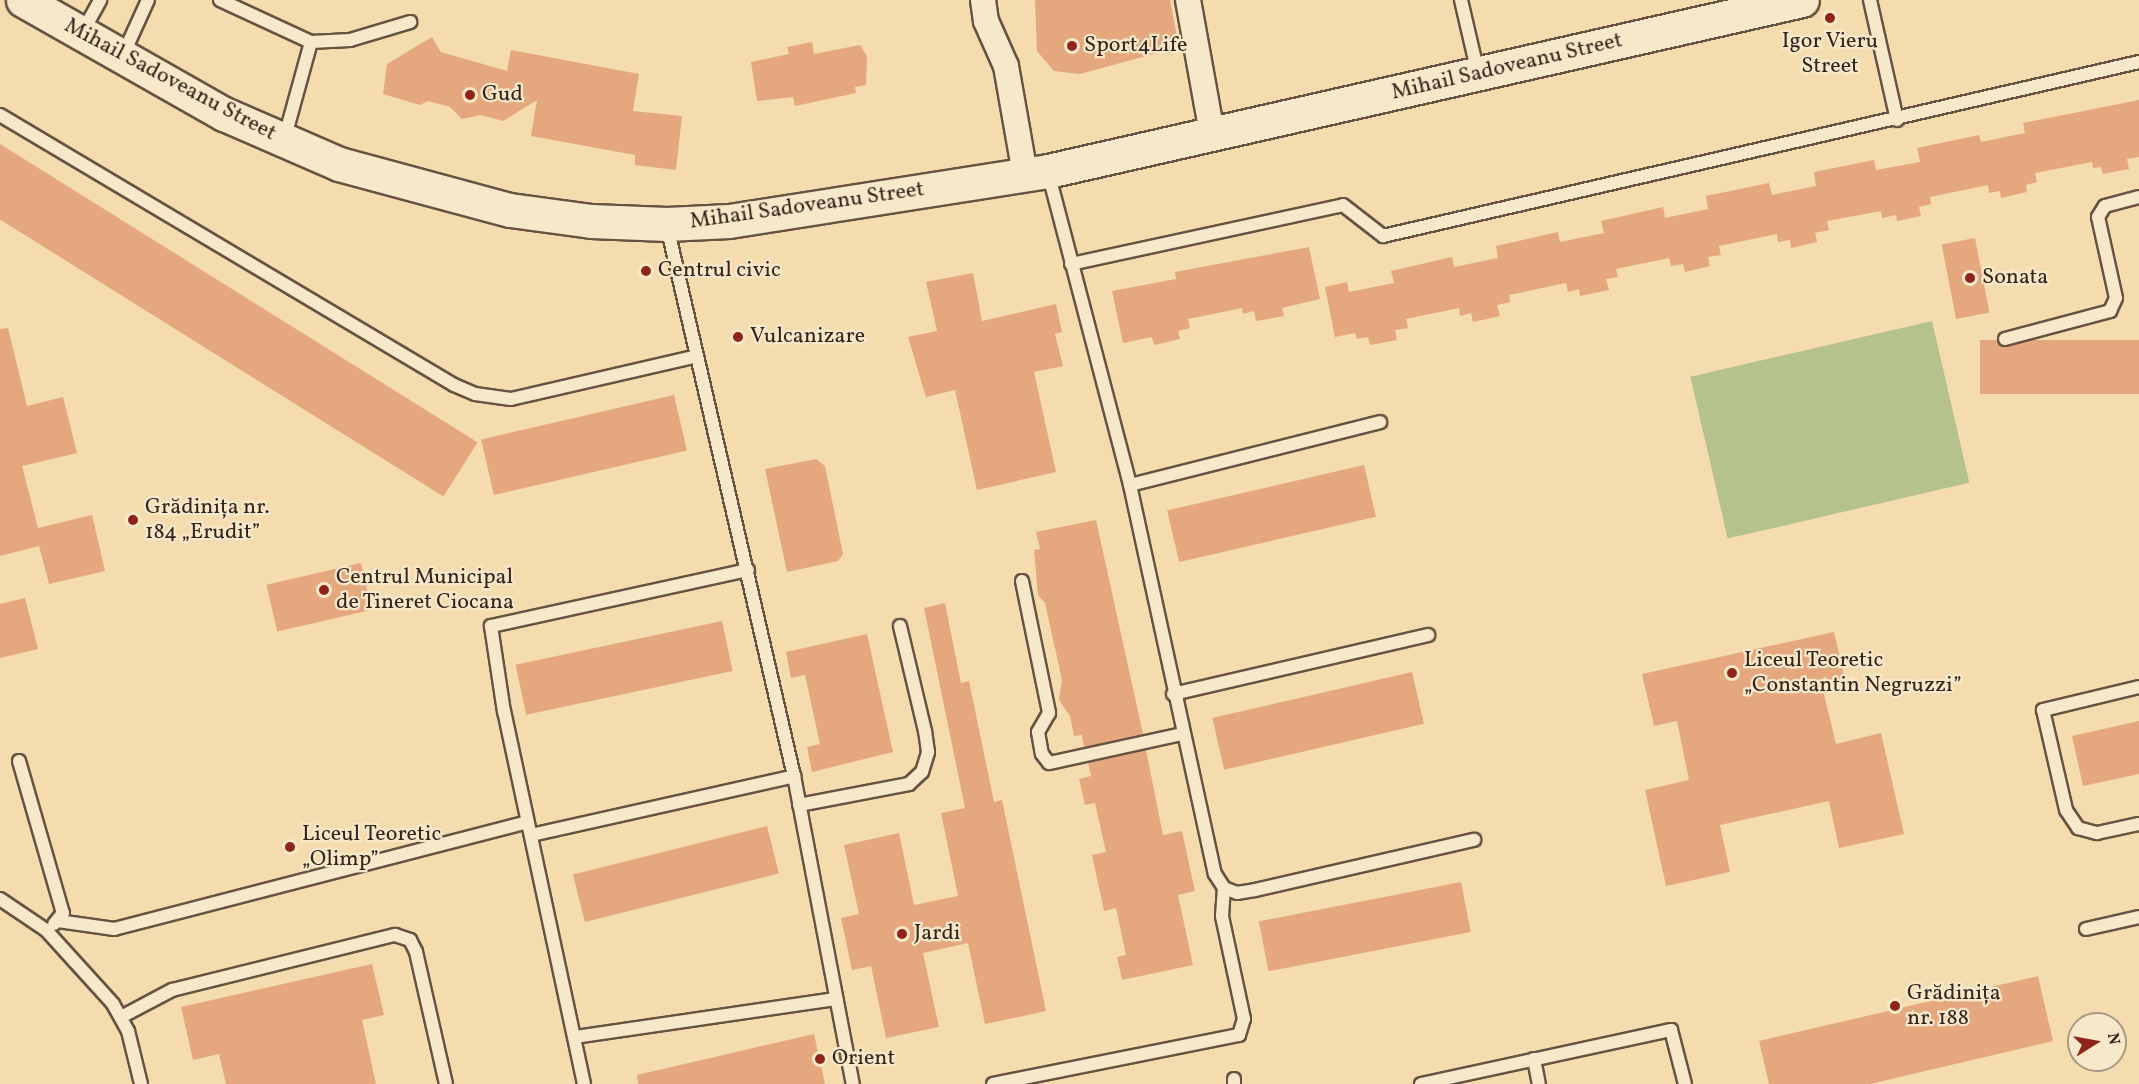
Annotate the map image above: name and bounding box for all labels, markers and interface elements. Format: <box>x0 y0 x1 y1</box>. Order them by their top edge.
marker: Igor Vieru Street <box>1823 11 1837 25</box>
street label: Mihail Sadoveanu Street <box>60 13 280 147</box>
street label: Mihail Sadoveanu Street <box>1389 28 1625 106</box>
place label: Igor Vieru Street <box>1781 28 1879 80</box>
place label: Sport4Life <box>1084 33 1187 59</box>
marker: Sport4Life <box>1065 39 1079 53</box>
place label: Gud <box>482 82 523 108</box>
marker: Gud <box>463 88 477 102</box>
street label: Mihail Sadoveanu Street <box>688 176 926 236</box>
place label: Centrul civic <box>658 258 781 284</box>
marker: Centrul civic <box>639 264 653 278</box>
place label: Sonata <box>1982 265 2048 291</box>
marker: Sonata <box>1963 271 1977 285</box>
place label: Vulcanizare <box>750 324 865 350</box>
marker: Vulcanizare <box>731 330 745 344</box>
place label: Grădinița nr. 184 „Erudit” <box>145 494 270 546</box>
marker: Grădinița nr. 184 „Erudit” <box>126 513 140 527</box>
place label: Centrul Municipal de Tineret Ciocana <box>336 564 515 616</box>
marker: Centrul Municipal de Tineret Ciocana <box>317 583 331 597</box>
place label: Liceul Teoretic „Constantin Negruzzi” <box>1744 647 1962 698</box>
marker: Liceul Teoretic „Constantin Negruzzi” <box>1725 666 1739 680</box>
place label: Liceul Teoretic „Olimp” <box>302 821 442 872</box>
marker: Liceul Teoretic „Olimp” <box>283 840 297 854</box>
place label: Jardi <box>914 921 960 947</box>
marker: Jardi <box>895 927 909 941</box>
place label: Grădinița nr. 188 <box>1907 980 2001 1032</box>
marker: Grădinița nr. 188 <box>1888 999 1902 1013</box>
north arrow <box>2067 1012 2127 1072</box>
text: N <box>2101 1031 2125 1047</box>
place label: Orient <box>832 1046 895 1072</box>
marker: Orient <box>813 1052 827 1066</box>

